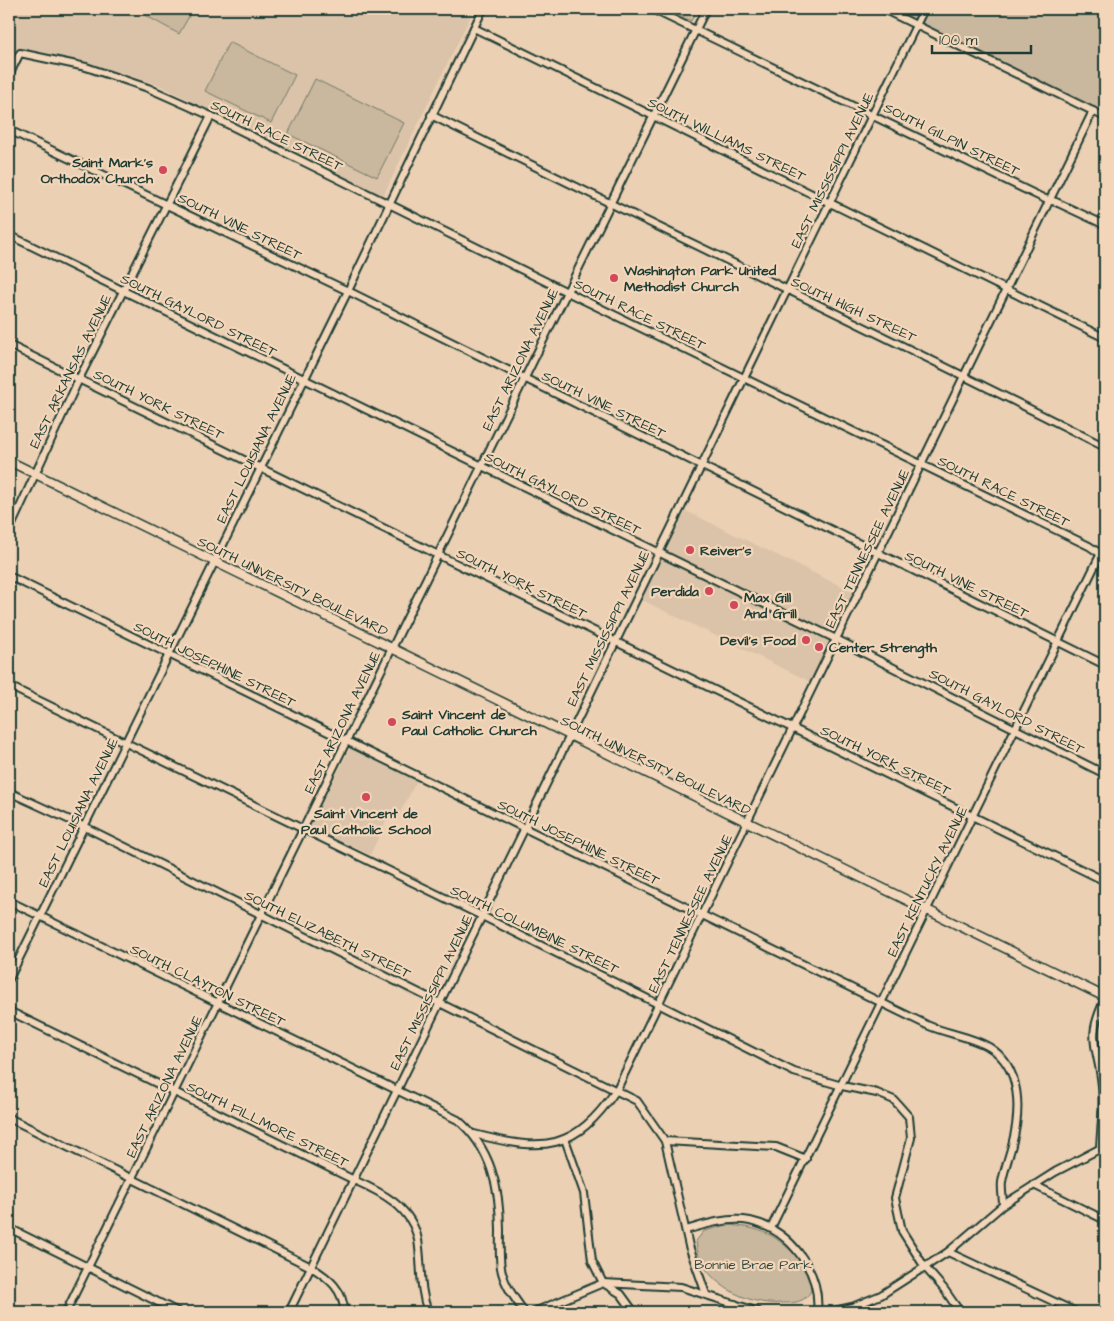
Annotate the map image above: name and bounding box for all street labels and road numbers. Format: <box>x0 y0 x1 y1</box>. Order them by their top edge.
street label: EAST MISSISSIPPI AVENUE <box>786 89 880 252</box>
street label: SOUTH WILLIAMS STREET <box>644 93 809 187</box>
street label: SOUTH RACE STREET <box>207 95 346 177</box>
street label: SOUTH GILPIN STREET <box>880 98 1023 182</box>
street label: SOUTH VINE STREET <box>174 188 305 266</box>
street label: SOUTH GAYLORD STREET <box>117 269 280 363</box>
street label: SOUTH HIGH STREET <box>788 272 920 348</box>
street label: SOUTH RACE STREET <box>570 274 709 356</box>
street label: EAST ARIZONA AVENUE <box>478 284 564 434</box>
street label: EAST ARKANSAS AVENUE <box>25 290 117 452</box>
street label: SOUTH YORK STREET <box>90 365 227 445</box>
street label: SOUTH VINE STREET <box>538 366 669 444</box>
street label: EAST LOUISIANA AVENUE <box>212 370 302 527</box>
street label: SOUTH GAYLORD STREET <box>481 447 644 541</box>
street label: SOUTH RACE STREET <box>934 451 1073 533</box>
street label: EAST TENNESSEE AVENUE <box>821 465 915 631</box>
street label: SOUTH UNIVERSITY BOULEVARD <box>194 532 391 642</box>
street label: SOUTH YORK STREET <box>453 544 590 624</box>
street label: SOUTH VINE STREET <box>901 546 1032 624</box>
street label: EAST MISSISSIPPI AVENUE <box>562 547 656 710</box>
street label: SOUTH JOSEPHINE STREET <box>130 617 299 713</box>
street label: EAST ARIZONA AVENUE <box>300 647 386 797</box>
street label: SOUTH GAYLORD STREET <box>925 664 1088 760</box>
street label: SOUTH UNIVERSITY BOULEVARD <box>557 711 754 821</box>
street label: SOUTH YORK STREET <box>817 721 954 801</box>
street label: EAST LOUISIANA AVENUE <box>34 734 124 891</box>
street label: SOUTH JOSEPHINE STREET <box>494 795 663 891</box>
street label: EAST KENTUCKY AVENUE <box>883 802 973 960</box>
street label: EAST TENNESSEE AVENUE <box>644 830 738 996</box>
street label: SOUTH COLUMBINE STREET <box>447 880 622 980</box>
street label: SOUTH ELIZABETH STREET <box>241 886 414 984</box>
street label: EAST MISSISSIPPI AVENUE <box>385 911 479 1074</box>
street label: SOUTH CLAYTON STREET <box>127 940 289 1032</box>
street label: EAST ARIZONA AVENUE <box>122 1011 208 1161</box>
street label: SOUTH FILLMORE STREET <box>183 1077 352 1173</box>

